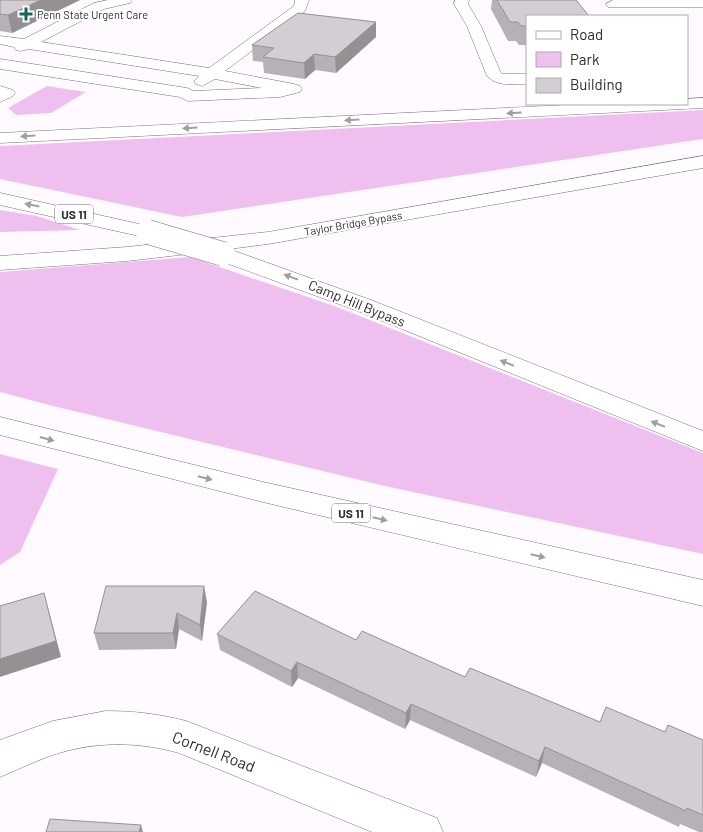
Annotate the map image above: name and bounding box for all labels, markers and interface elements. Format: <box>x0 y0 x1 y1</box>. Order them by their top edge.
marker: Penn State Urgent Care <box>19 7 33 21</box>
place label: Penn State Urgent Care <box>37 8 148 21</box>
legend <box>526 15 688 105</box>
text: Road <box>570 25 603 43</box>
text: Park <box>570 50 600 68</box>
text: Building <box>570 75 623 93</box>
one-way arrow <box>506 109 522 117</box>
one-way arrow <box>344 117 360 125</box>
one-way arrow <box>182 125 198 133</box>
one-way arrow <box>19 133 35 141</box>
one-way arrow <box>24 201 40 209</box>
road number: US 11 <box>55 204 93 223</box>
street label: Taylor Bridge Bypass <box>303 208 403 238</box>
one-way arrow <box>283 273 298 281</box>
street label: Camp Hill Bypass <box>306 276 408 330</box>
one-way arrow <box>500 359 514 367</box>
one-way arrow <box>650 420 665 428</box>
one-way arrow <box>40 435 55 443</box>
one-way arrow <box>197 474 212 482</box>
road number: US 11 <box>332 503 370 522</box>
one-way arrow <box>372 515 387 523</box>
one-way arrow <box>531 552 546 560</box>
street label: Cornell Road <box>170 727 258 775</box>

